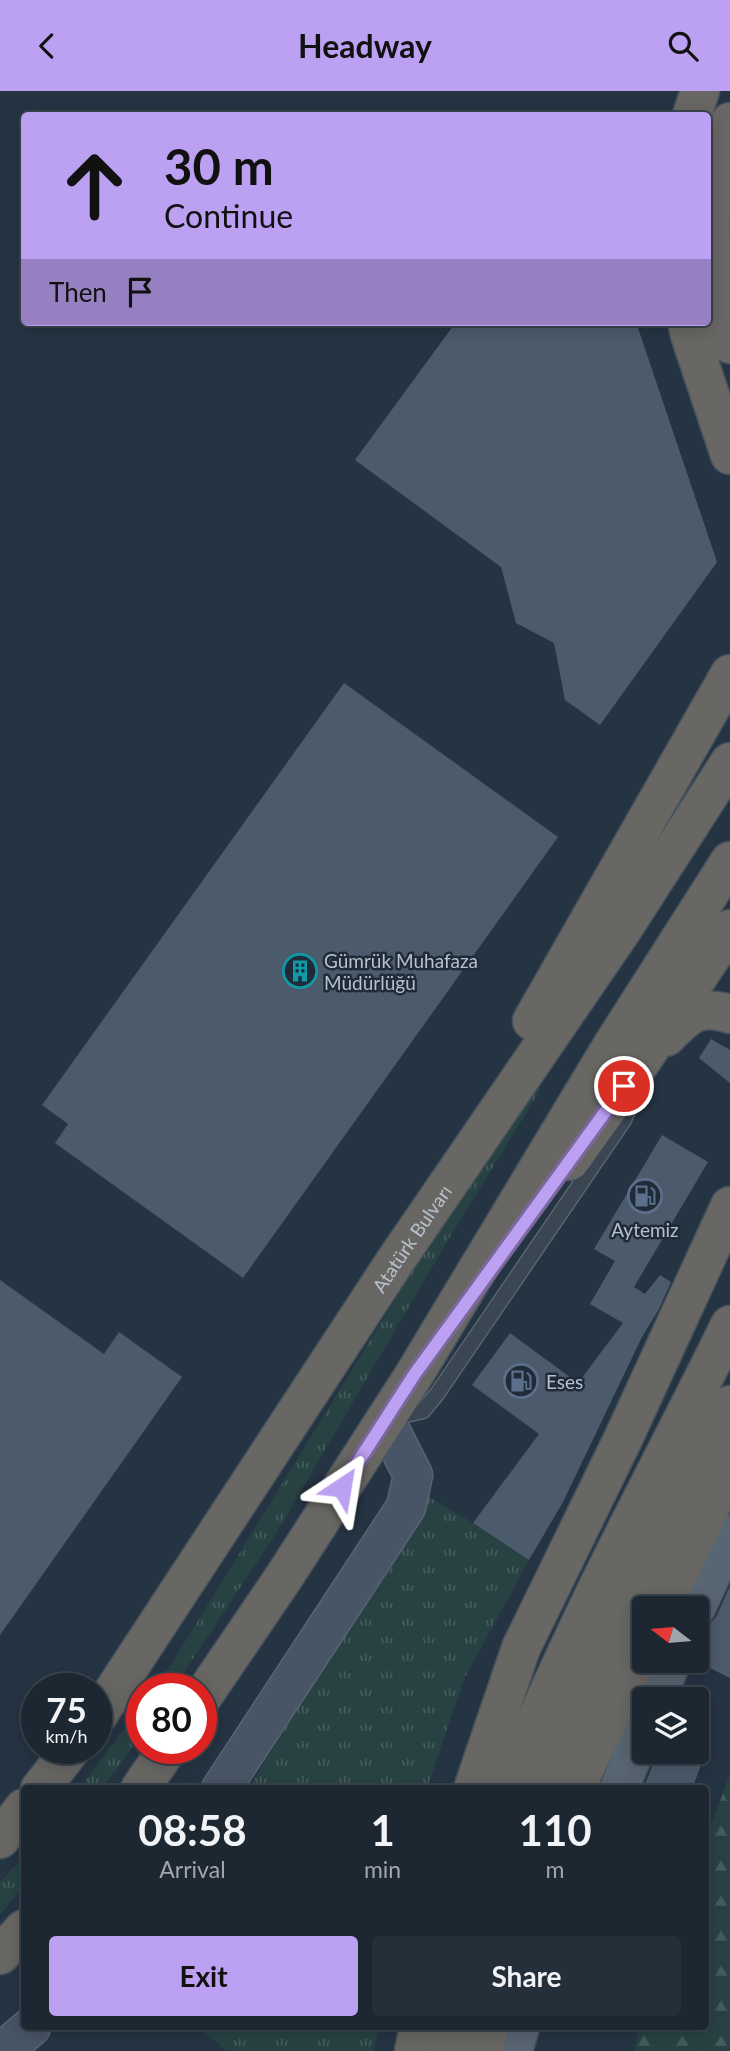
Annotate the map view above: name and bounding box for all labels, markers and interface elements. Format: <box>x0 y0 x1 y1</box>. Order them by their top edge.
text: Headway <box>298 26 432 65</box>
icon: back <box>28 27 66 65</box>
icon: search <box>664 27 702 65</box>
text: 30 m <box>164 137 274 195</box>
icon: ahead <box>49 140 140 231</box>
text: Continue <box>164 196 293 235</box>
icon: arrive <box>121 273 159 311</box>
text: Then <box>49 276 107 308</box>
place label: Gümrük Muhafaza Müdürlüğü <box>324 949 478 994</box>
building icon: Gümrük Muhafaza Müdürlüğü <box>281 952 319 990</box>
pin <box>594 1056 654 1116</box>
icon: arrive <box>605 1067 643 1105</box>
fuel station icon: Aytemiz <box>626 1177 664 1215</box>
street label: Atatürk Bulvarı <box>367 1180 456 1296</box>
place label: Aytemiz <box>611 1218 679 1241</box>
fuel station icon: Eses <box>502 1362 540 1400</box>
place label: Eses <box>546 1370 583 1393</box>
position arrow <box>305 1450 379 1524</box>
north arrow <box>632 1596 709 1673</box>
map controls <box>632 1596 709 1764</box>
speed limit sign: 80 <box>126 1673 217 1764</box>
button: layers <box>632 1687 709 1764</box>
text: 75 <box>46 1688 87 1730</box>
text: km/h <box>45 1725 88 1747</box>
text: 08:58 <box>138 1805 247 1855</box>
text: 1 <box>370 1805 395 1855</box>
text: 110 <box>519 1805 592 1855</box>
text: Arrival <box>159 1855 226 1883</box>
text: min <box>364 1855 401 1883</box>
text: m <box>546 1855 565 1883</box>
button: Exit <box>49 1936 358 2016</box>
button: Share <box>372 1936 681 2016</box>

